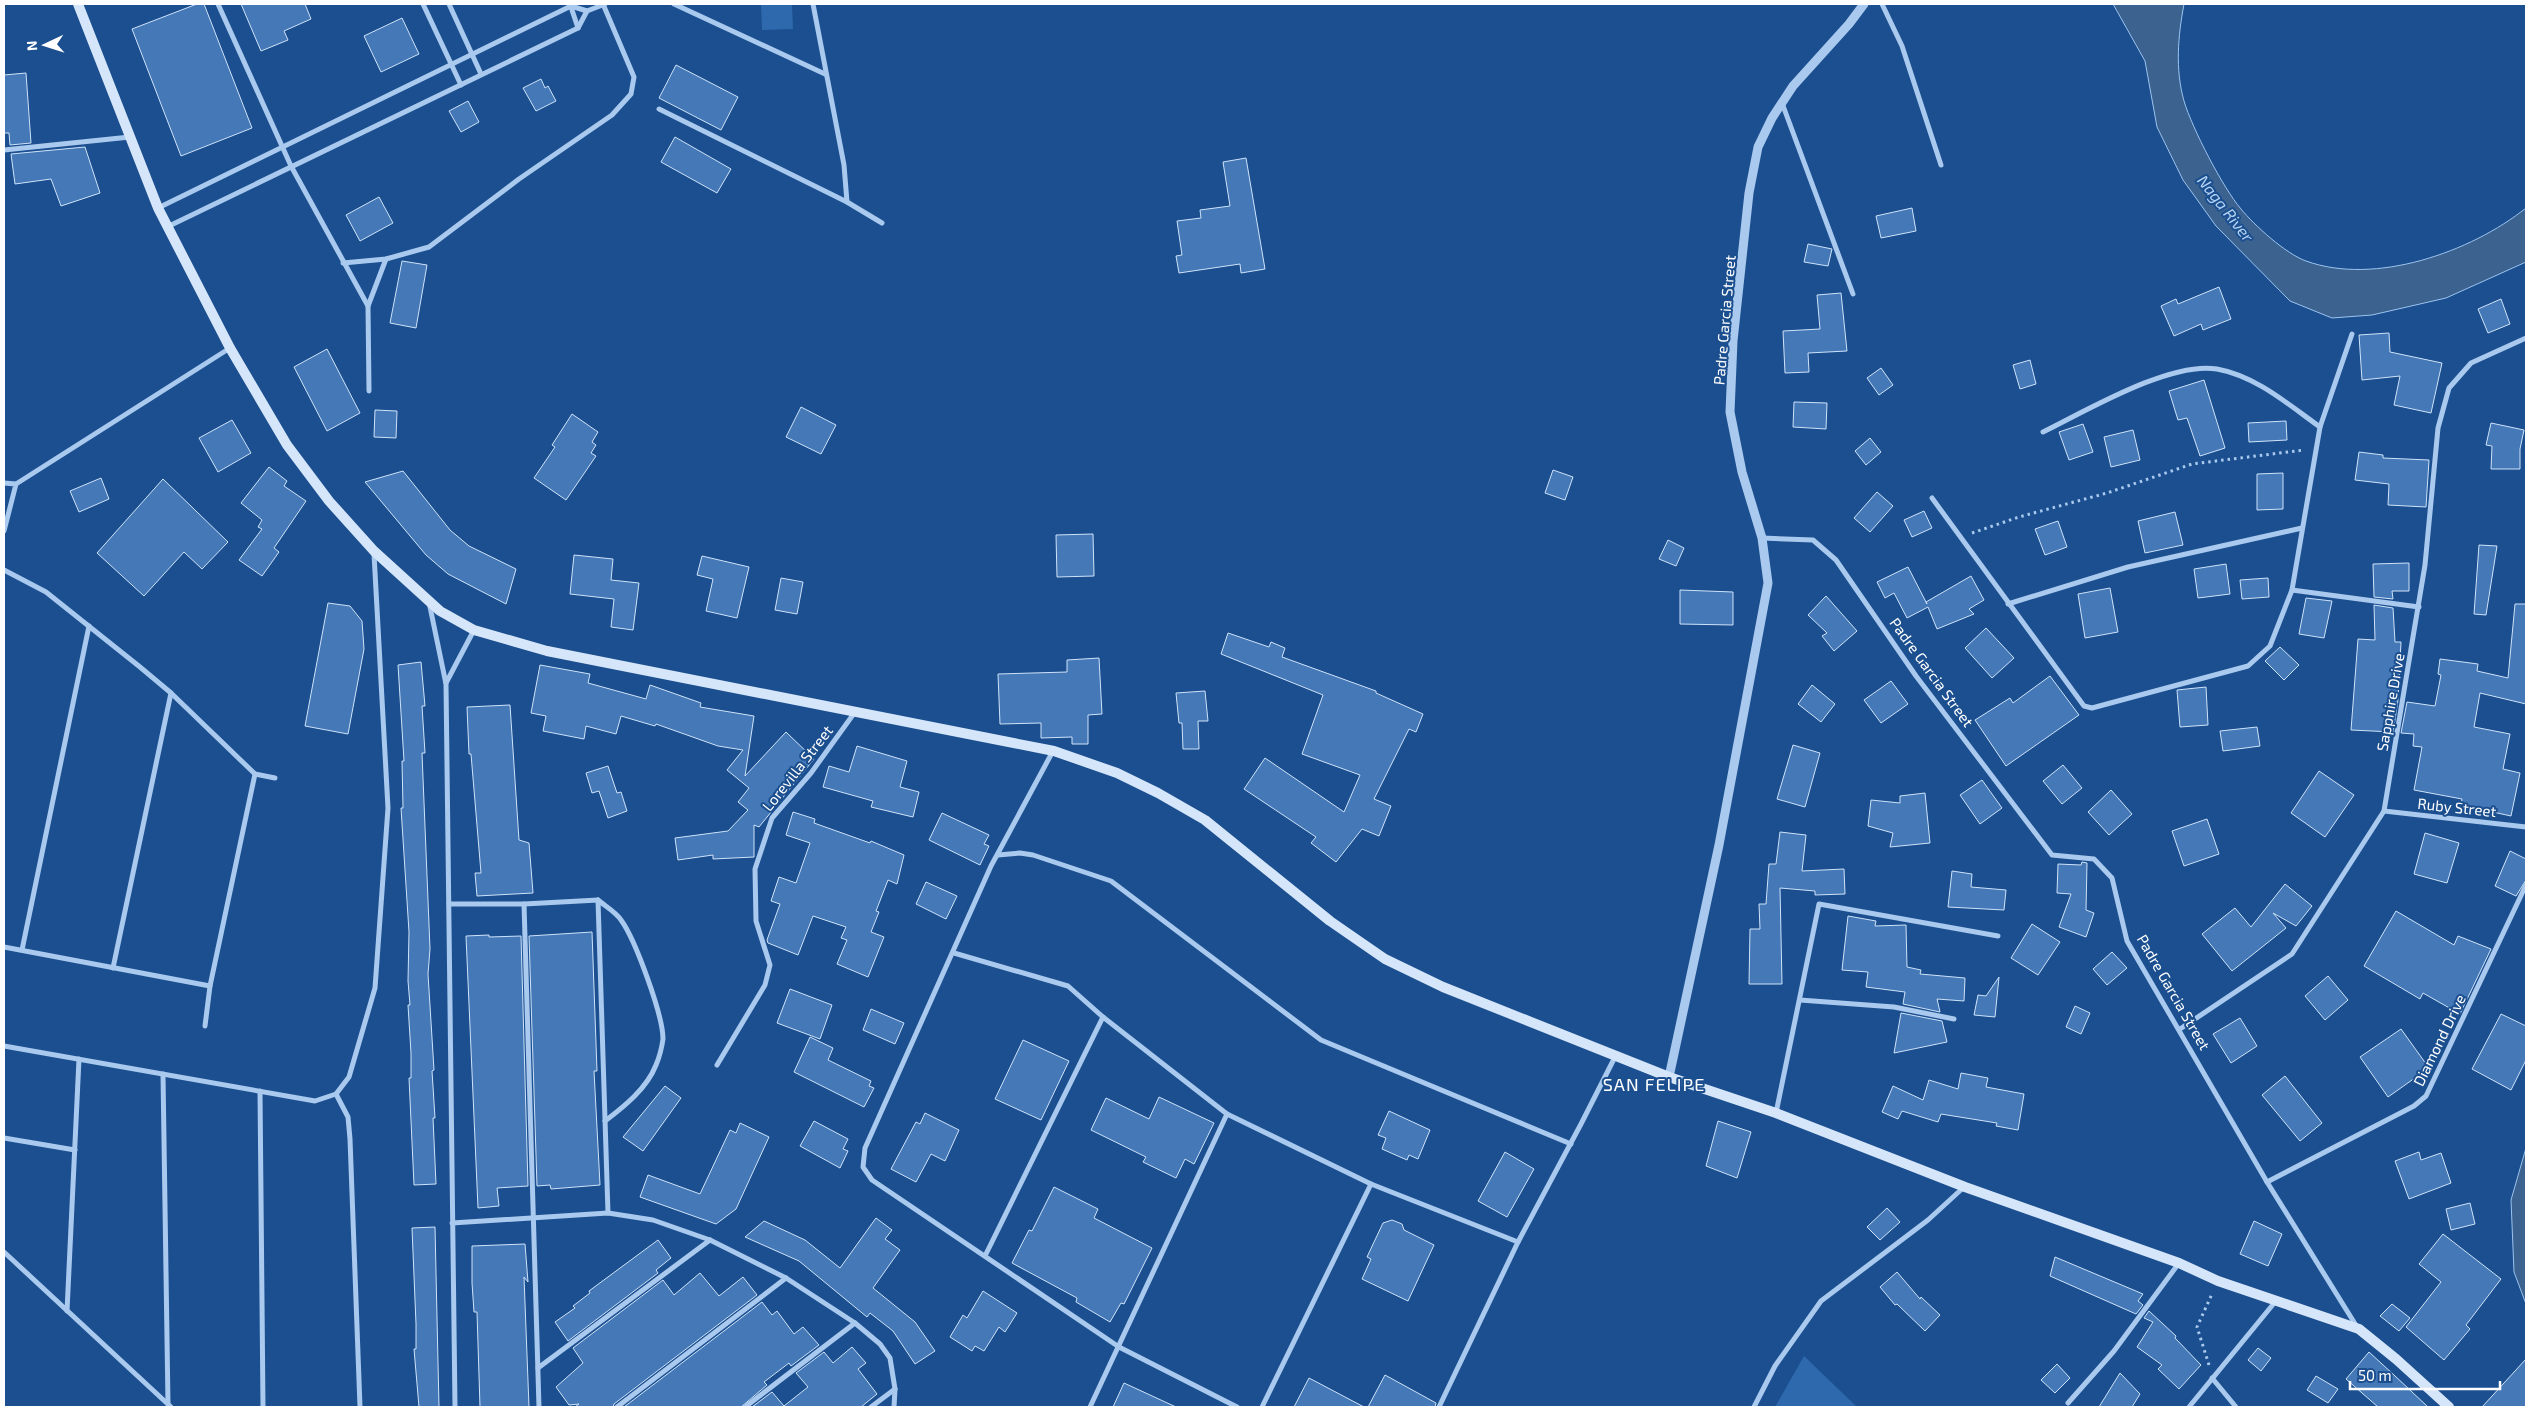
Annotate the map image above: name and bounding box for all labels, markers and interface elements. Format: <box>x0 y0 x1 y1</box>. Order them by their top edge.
north arrow <box>20 20 70 70</box>
text: N <box>23 40 40 52</box>
water label: Naga River <box>2194 171 2258 246</box>
street label: Padre Garcia Street <box>1709 254 1739 386</box>
street label: Padre Garcia Street <box>1886 614 1978 730</box>
street label: Sapphire Drive <box>2373 652 2407 752</box>
street label: Lorevilla Street <box>758 721 836 814</box>
street label: Ruby Street <box>2417 794 2497 820</box>
street label: Padre Garcia Street <box>2134 931 2215 1053</box>
street label: Diamond Drive <box>2409 991 2469 1089</box>
district label: SAN FELIPE <box>1603 1073 1705 1095</box>
scale bar <box>2350 1358 2500 1390</box>
text: 50 m <box>2358 1366 2392 1384</box>

